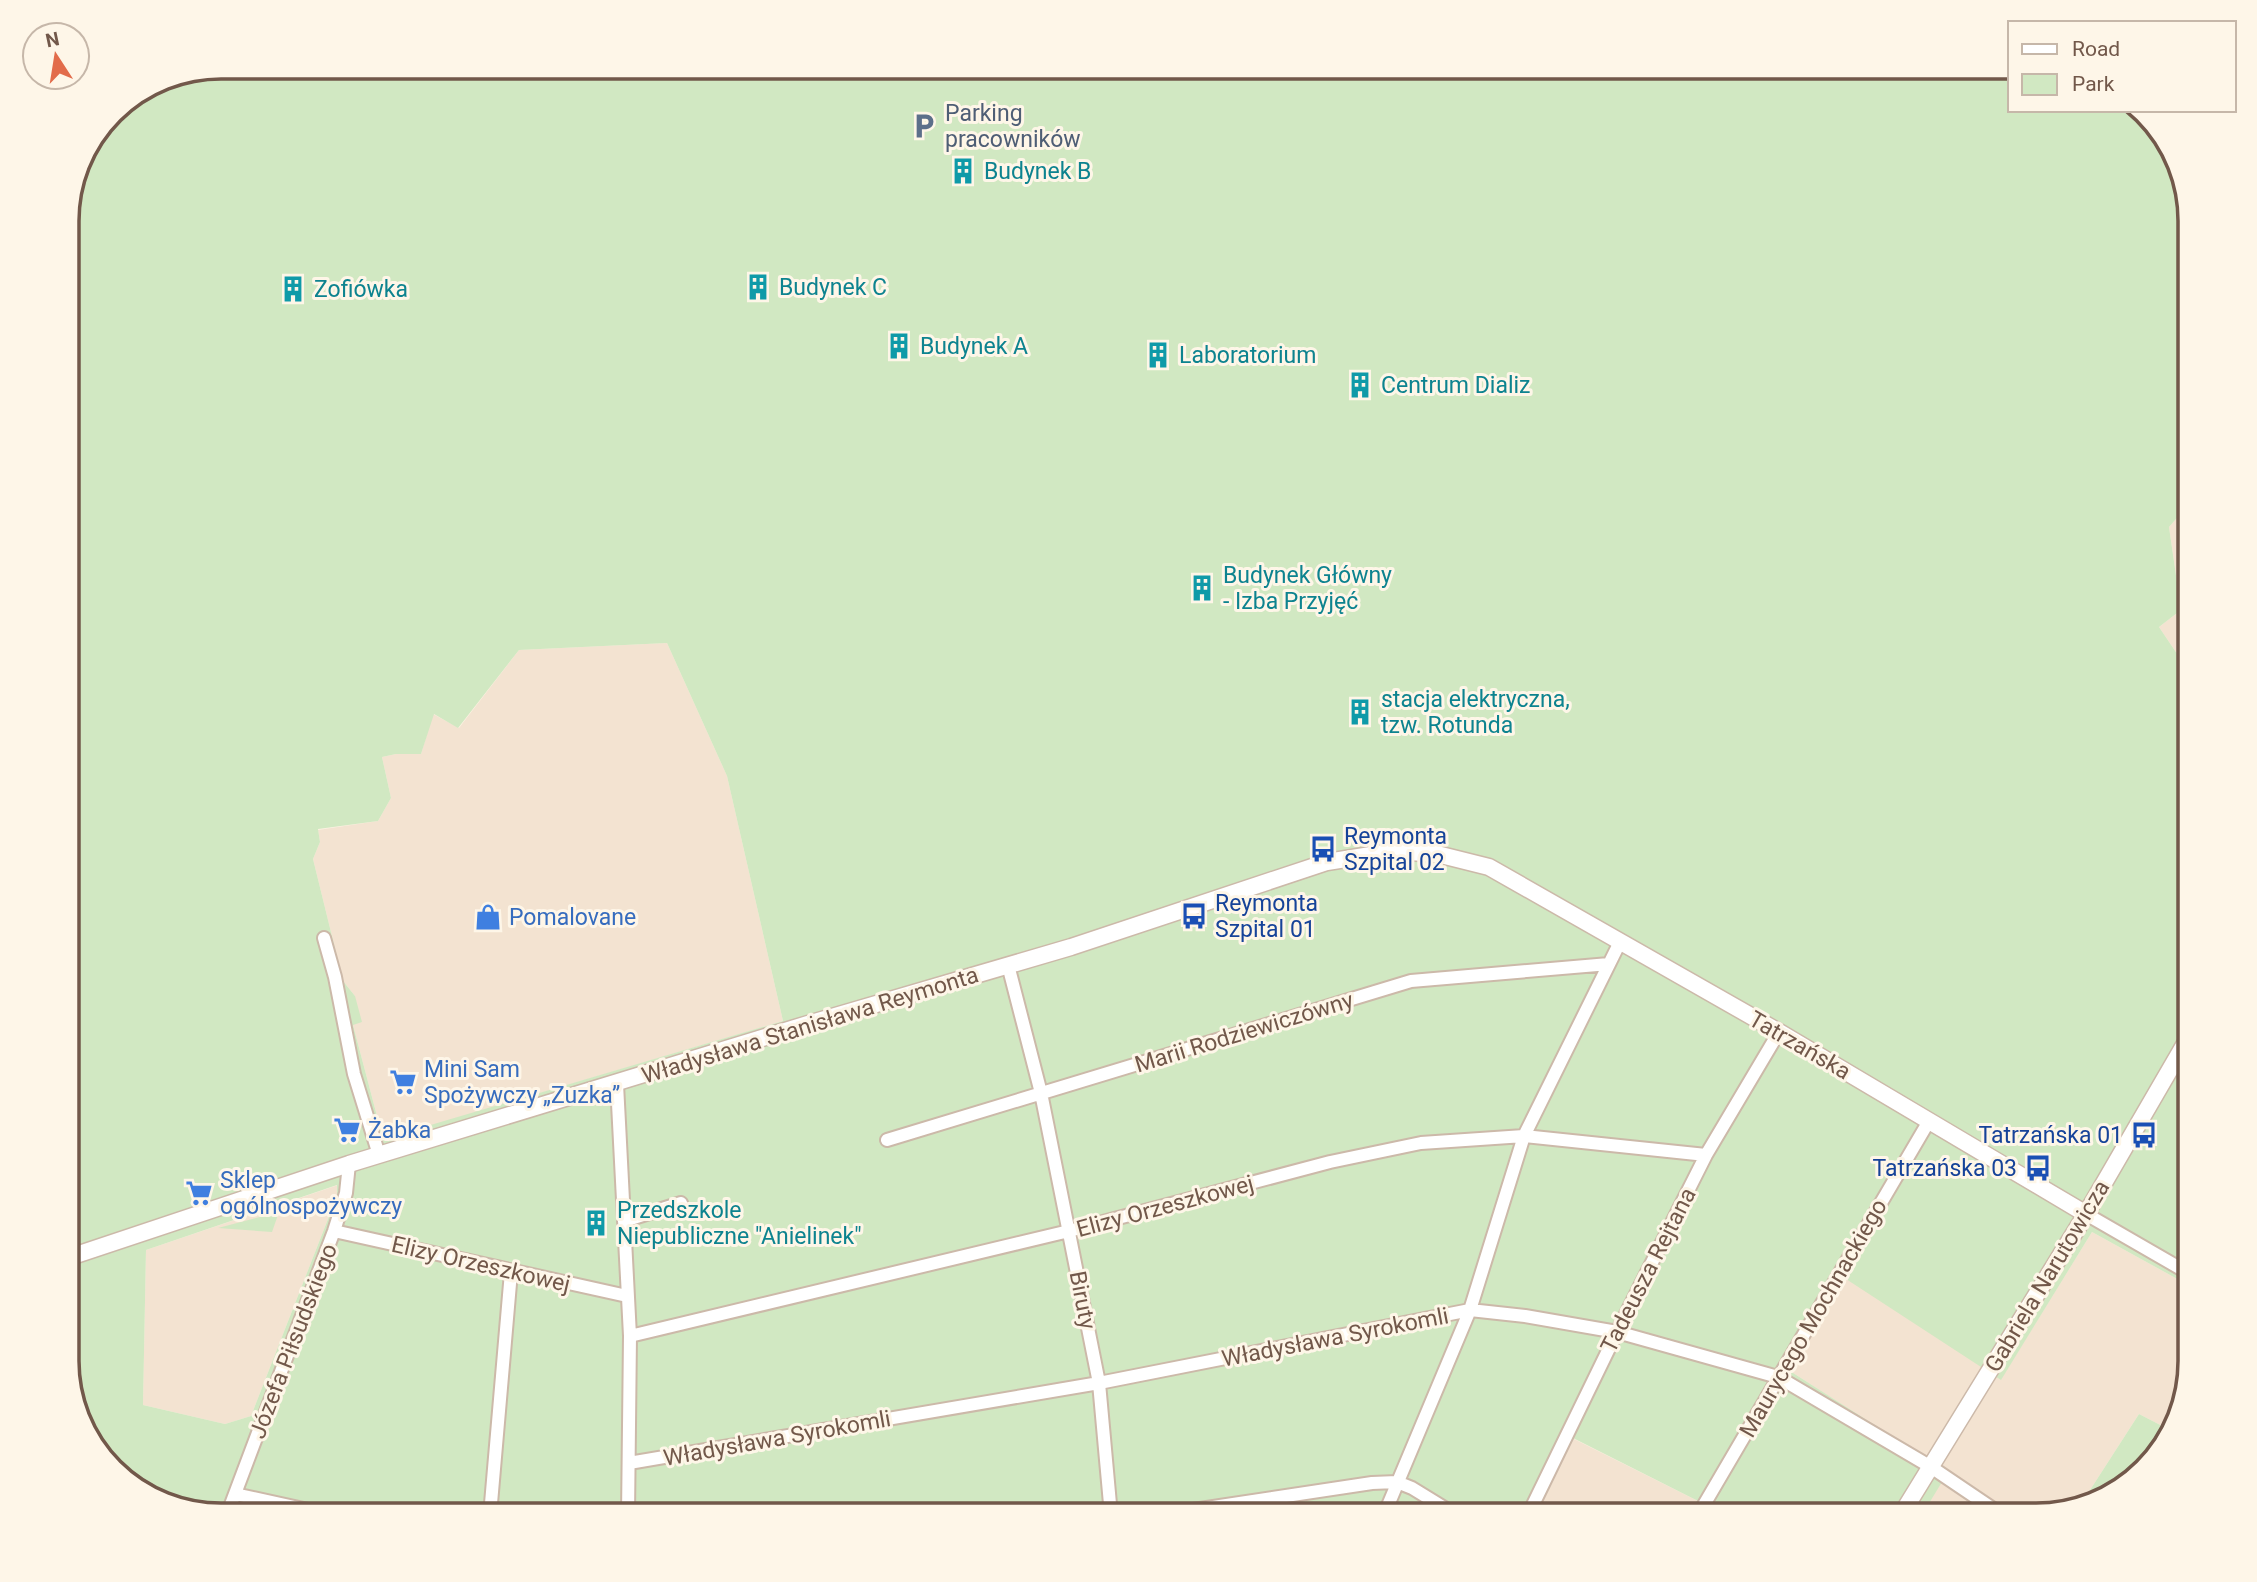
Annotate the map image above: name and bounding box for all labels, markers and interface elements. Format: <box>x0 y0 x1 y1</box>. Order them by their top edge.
north arrow <box>21 21 91 91</box>
legend <box>2008 21 2236 112</box>
text: N <box>44 27 62 53</box>
text: Road <box>2072 37 2120 61</box>
text: Park <box>2072 72 2115 96</box>
place label: Parking pracowników <box>945 100 1081 153</box>
parking icon: Parking pracowników <box>909 111 939 141</box>
building icon: Budynek B <box>948 156 978 186</box>
place label: Budynek B <box>984 158 1091 185</box>
building icon: Budynek C <box>743 272 773 302</box>
building icon: Zofiówka <box>278 274 308 304</box>
place label: Budynek C <box>779 274 887 301</box>
place label: Zofiówka <box>314 276 408 303</box>
building icon: Budynek A <box>884 331 914 361</box>
place label: Budynek A <box>920 333 1028 360</box>
building icon: Laboratorium <box>1143 340 1173 370</box>
place label: Laboratorium <box>1179 342 1316 369</box>
building icon: Centrum Dializ <box>1345 370 1375 400</box>
place label: Centrum Dializ <box>1381 372 1531 399</box>
place label: Budynek Główny - Izba Przyjęć <box>1223 562 1392 615</box>
building icon: Budynek Główny - Izba Przyjęć <box>1187 573 1217 603</box>
place label: stacja elektryczna, tzw. Rotunda <box>1381 686 1570 739</box>
building icon: stacja elektryczna, tzw. Rotunda <box>1345 697 1375 727</box>
place label: Reymonta Szpital 02 <box>1344 823 1447 876</box>
bus stop icon: Reymonta Szpital 02 <box>1308 834 1338 864</box>
place label: Reymonta Szpital 01 <box>1215 890 1318 943</box>
bus stop icon: Reymonta Szpital 01 <box>1179 901 1209 931</box>
shop icon: Pomalovane <box>473 902 503 932</box>
place label: Pomalovane <box>509 904 636 931</box>
street label: Władysława Stanisława Reymonta <box>639 961 982 1090</box>
street label: Marii Rodziewiczówny <box>1132 986 1357 1079</box>
street label: Tatrzańska <box>1744 1006 1855 1085</box>
place label: Mini Sam Spożywczy „Zuzka” <box>424 1056 620 1109</box>
supermarket icon: Mini Sam Spożywczy „Zuzka” <box>388 1067 418 1097</box>
supermarket icon: Żabka <box>332 1115 362 1145</box>
place label: Żabka <box>368 1117 431 1144</box>
bus stop icon: Tatrzańska 01 <box>2129 1120 2159 1150</box>
place label: Tatrzańska 01 <box>1978 1122 2123 1149</box>
bus stop icon: Tatrzańska 03 <box>2023 1153 2053 1183</box>
place label: Tatrzańska 03 <box>1872 1155 2017 1182</box>
place label: Sklep ogólnospożywczy <box>220 1167 402 1220</box>
street label: Elizy Orzeszkowej <box>1074 1170 1257 1243</box>
street label: Gabriela Narutowicza <box>1979 1175 2115 1377</box>
supermarket icon: Sklep ogólnospożywczy <box>184 1178 214 1208</box>
street label: Tadeusza Rejtana <box>1595 1183 1702 1357</box>
street label: Maurycego Mochnackiego <box>1734 1194 1893 1442</box>
place label: Przedszkole Niepubliczne "Anielinek" <box>617 1197 862 1250</box>
building icon: Przedszkole Niepubliczne "Anielinek" <box>581 1208 611 1238</box>
street label: Elizy Orzeszkowej <box>389 1231 573 1298</box>
street label: Józefa Piłsudskiego <box>244 1240 343 1442</box>
street label: Biruty <box>1064 1269 1101 1332</box>
street label: Władysława Syrokomli <box>1219 1302 1451 1373</box>
street label: Władysława Syrokomli <box>661 1405 893 1472</box>

